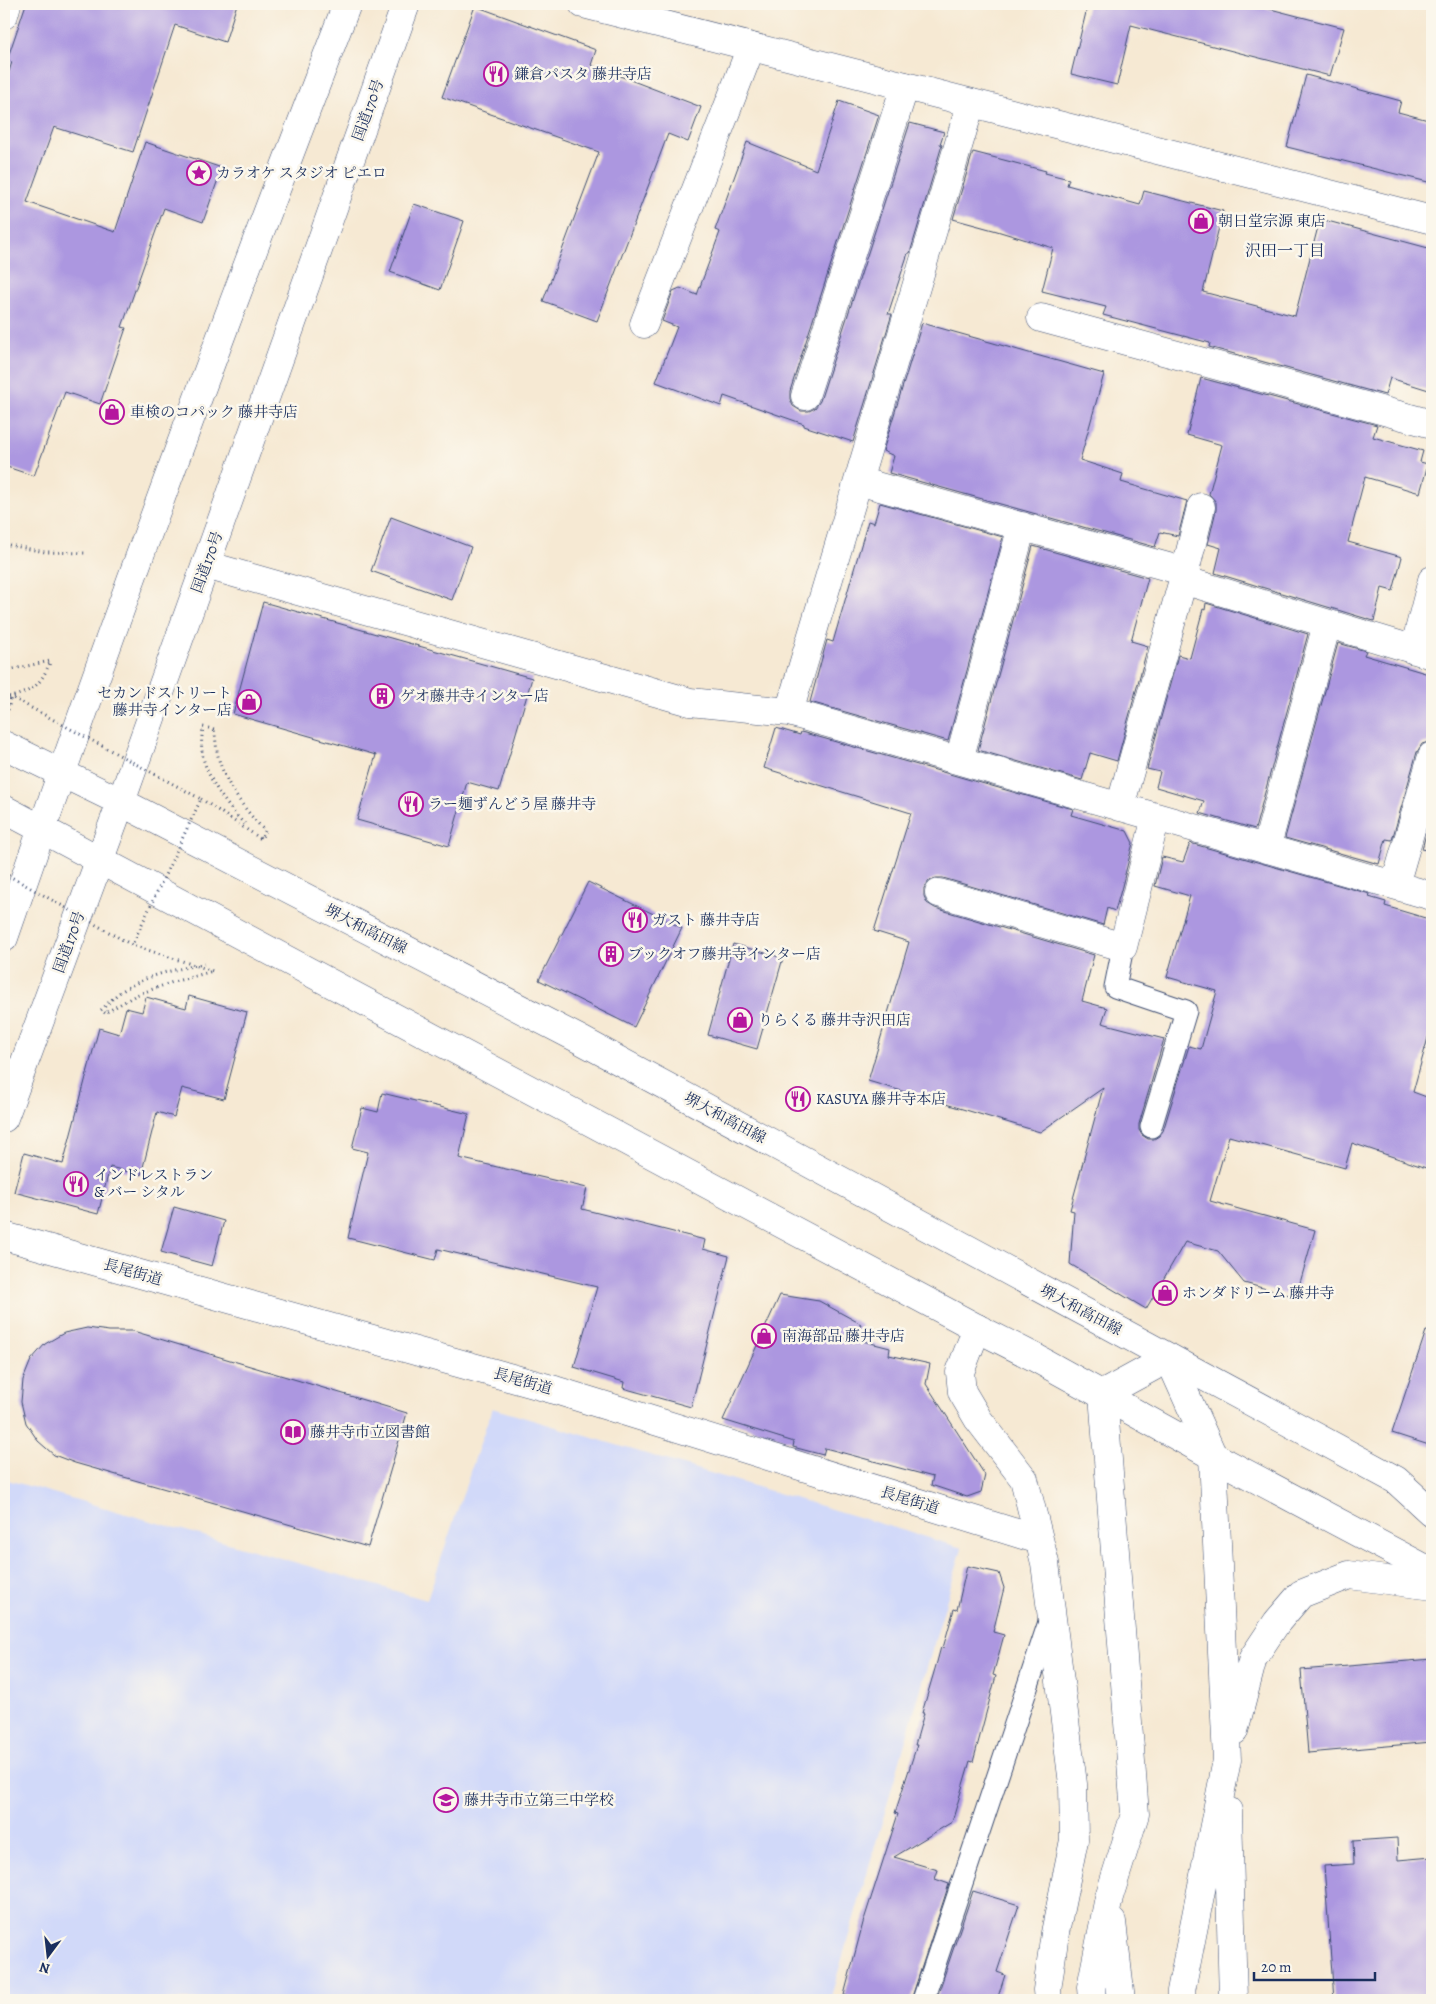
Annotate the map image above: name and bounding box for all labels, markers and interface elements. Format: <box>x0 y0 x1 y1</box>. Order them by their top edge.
restaurant icon: 鎌倉パスタ 藤井寺店 <box>483 61 509 87</box>
place label: 鎌倉パスタ 藤井寺店 <box>514 64 652 84</box>
street label: 国道170号 <box>348 76 388 144</box>
place icon: カラオケ スタジオ ピエロ <box>186 160 212 186</box>
place label: カラオケ スタジオ ピエロ <box>216 163 387 183</box>
shop icon: 朝日堂宗源 東店 <box>1188 208 1214 234</box>
place label: 朝日堂宗源 東店 <box>1218 211 1326 231</box>
district label: 沢田一丁目 <box>1245 240 1325 262</box>
shop icon: 車検のコパック 藤井寺店 <box>99 399 125 425</box>
place label: 車検のコパック 藤井寺店 <box>130 402 298 422</box>
street label: 国道170号 <box>187 528 227 596</box>
place label: セカンドストリート 藤井寺インター店 <box>97 683 232 720</box>
building icon: ゲオ藤井寺インター店 <box>369 683 395 709</box>
place label: ゲオ藤井寺インター店 <box>400 686 549 706</box>
shop icon: セカンドストリート 藤井寺インター店 <box>236 689 262 715</box>
restaurant icon: ラー麺ずんどう屋 藤井寺 <box>398 791 424 817</box>
place label: ラー麺ずんどう屋 藤井寺 <box>428 794 596 814</box>
street label: 堺大和高田線 <box>321 900 411 958</box>
restaurant icon: ガスト 藤井寺店 <box>622 907 648 933</box>
street label: 国道170号 <box>49 908 89 976</box>
place label: ガスト 藤井寺店 <box>652 910 760 930</box>
building icon: ブックオフ藤井寺インター店 <box>598 941 624 967</box>
place label: ブックオフ藤井寺インター店 <box>628 944 821 964</box>
shop icon: りらくる 藤井寺沢田店 <box>727 1007 753 1033</box>
place label: りらくる 藤井寺沢田店 <box>758 1010 911 1030</box>
restaurant icon: KASUYA 藤井寺本店 <box>785 1086 811 1112</box>
street label: 堺大和高田線 <box>681 1088 769 1148</box>
place label: KASUYA 藤井寺本店 <box>816 1089 946 1109</box>
place label: インドレストラン & バー シタル <box>94 1165 214 1202</box>
restaurant icon: インドレストラン & バー シタル <box>63 1171 89 1197</box>
street label: 長尾街道 <box>101 1254 165 1290</box>
street label: 堺大和高田線 <box>1037 1280 1125 1340</box>
shop icon: ホンダドリーム 藤井寺 <box>1152 1280 1178 1306</box>
place label: ホンダドリーム 藤井寺 <box>1182 1283 1334 1303</box>
shop icon: 南海部品 藤井寺店 <box>751 1323 777 1349</box>
place label: 南海部品 藤井寺店 <box>782 1326 905 1346</box>
street label: 長尾街道 <box>491 1363 555 1399</box>
library icon: 藤井寺市立図書館 <box>280 1419 306 1445</box>
place label: 藤井寺市立図書館 <box>310 1422 430 1442</box>
street label: 長尾街道 <box>878 1482 942 1518</box>
school or university icon: 藤井寺市立第三中学校 <box>433 1787 459 1813</box>
place label: 藤井寺市立第三中学校 <box>464 1790 614 1810</box>
north arrow <box>22 1932 72 1982</box>
scale bar <box>1254 1949 1375 1981</box>
text: 20 m <box>1261 1957 1292 1977</box>
text: N <box>37 1958 52 1979</box>

